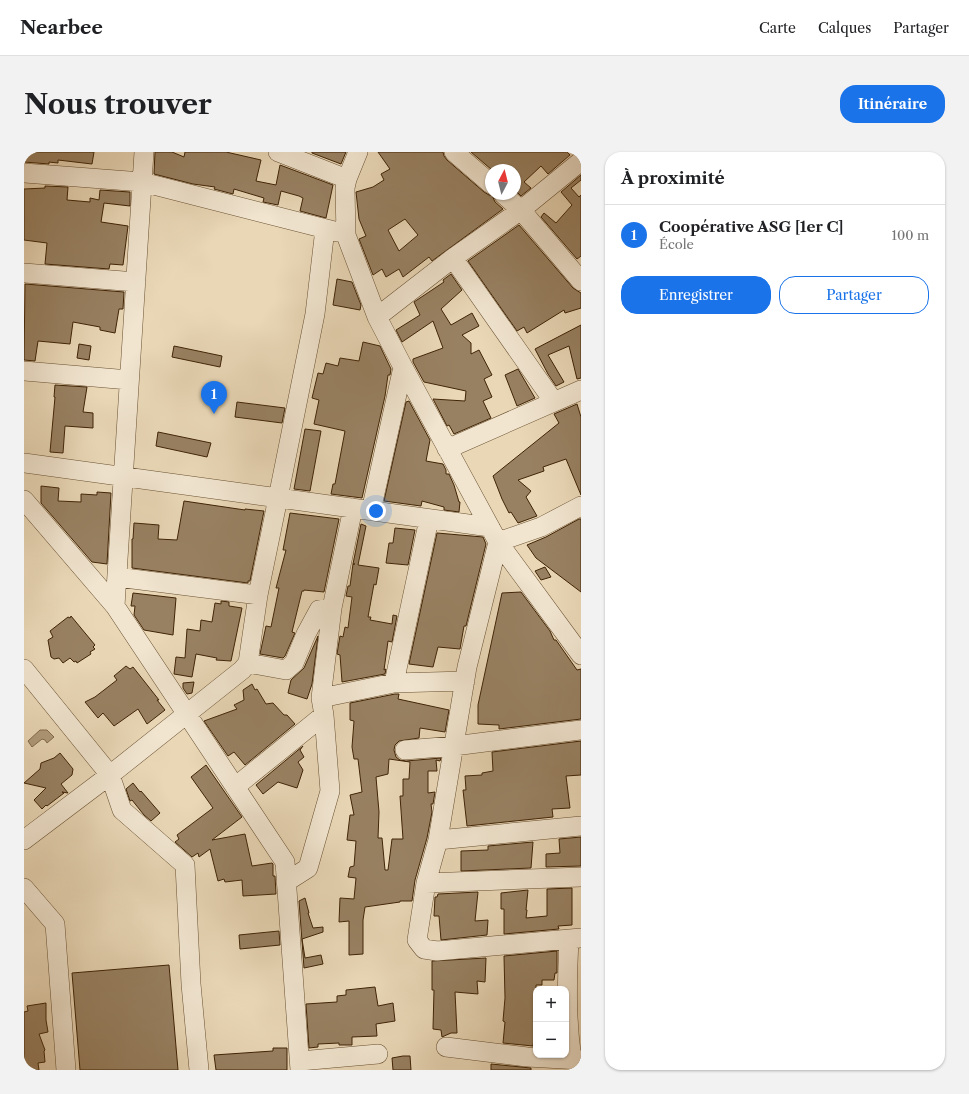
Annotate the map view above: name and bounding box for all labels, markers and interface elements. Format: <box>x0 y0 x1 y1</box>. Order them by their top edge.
text: Nearbee <box>20 16 103 39</box>
text: Carte <box>759 19 796 37</box>
text: Calques <box>818 19 871 37</box>
text: Partager <box>893 19 949 37</box>
button: Itinéraire <box>840 85 945 123</box>
text: Nous trouver <box>24 87 212 121</box>
north arrow <box>485 164 521 200</box>
text: À proximité <box>621 168 725 188</box>
text: Coopérative ASG [1er C] <box>659 217 844 236</box>
text: 1 <box>631 227 637 243</box>
text: 100 m <box>891 227 929 243</box>
text: École <box>659 236 694 252</box>
button: Enregistrer <box>621 276 771 314</box>
button: Partager <box>779 276 929 314</box>
pin: 1 <box>201 381 227 414</box>
your location <box>366 501 386 521</box>
map controls <box>533 986 569 1058</box>
button: + <box>533 986 569 1022</box>
button: − <box>533 1022 569 1058</box>

